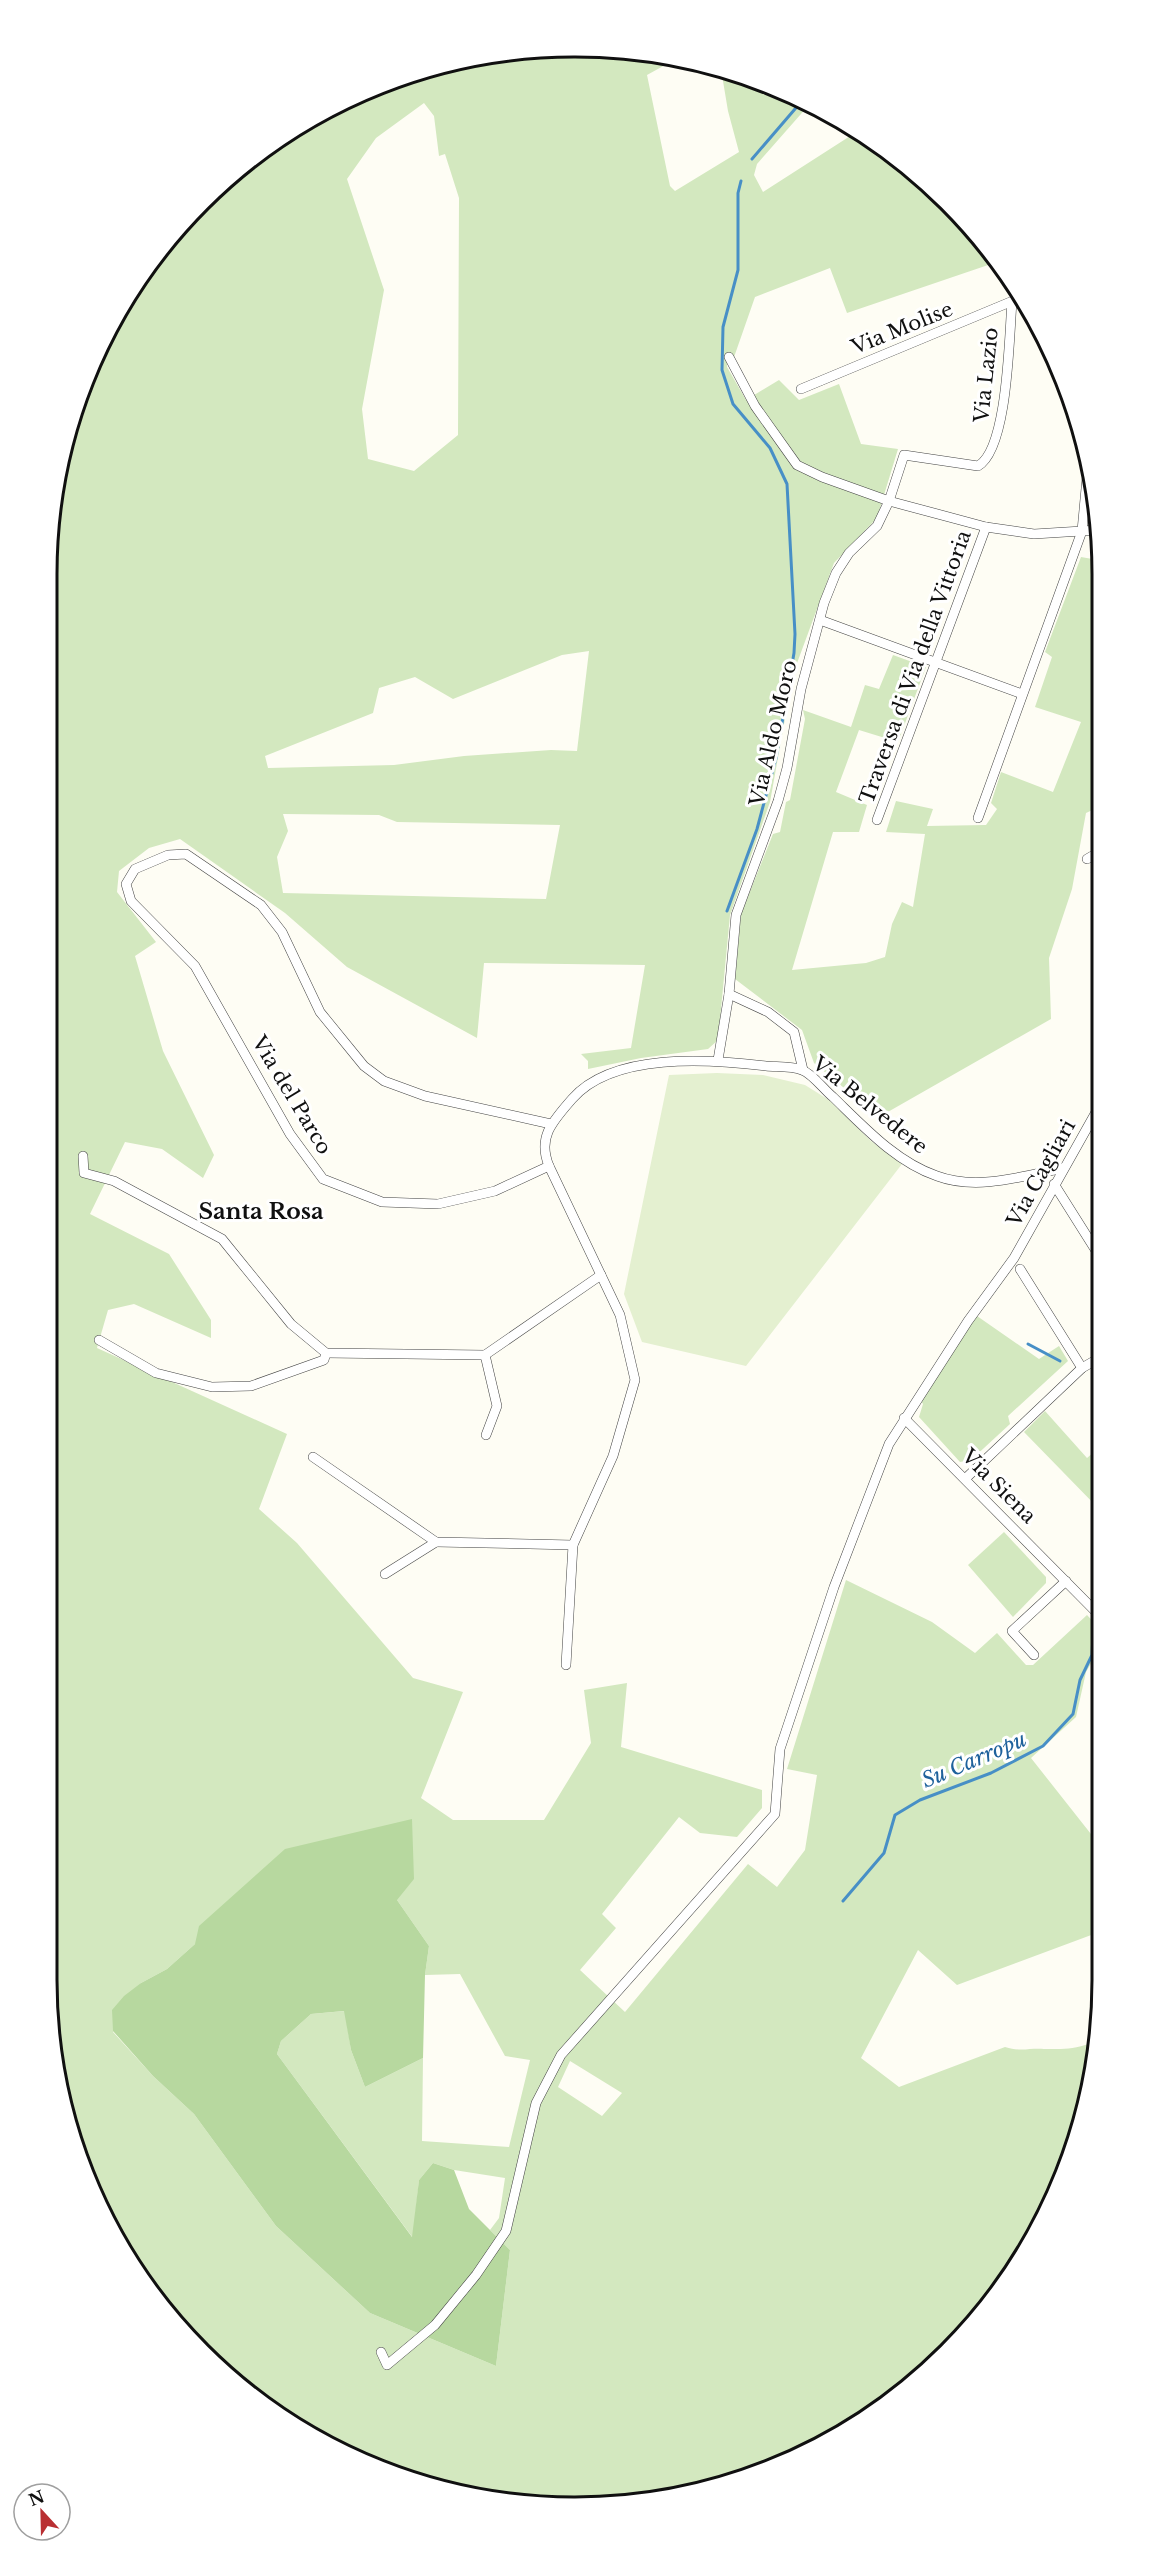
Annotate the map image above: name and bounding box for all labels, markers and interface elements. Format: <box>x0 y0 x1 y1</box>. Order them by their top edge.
street label: Via Molise <box>847 297 956 360</box>
street label: Via Lazio <box>969 326 1003 425</box>
street label: Traversa di Via della Vittoria <box>854 526 976 807</box>
street label: Via Aldo Moro <box>744 658 801 809</box>
street label: Via del Parco <box>247 1031 337 1159</box>
street label: Via Belvedere <box>807 1051 932 1159</box>
street label: Via Cagliari <box>1001 1115 1080 1232</box>
district label: Santa Rosa <box>198 1198 324 1225</box>
street label: Via Siena <box>956 1443 1042 1529</box>
water label: Su Carropu <box>918 1726 1030 1794</box>
north arrow <box>12 2482 72 2542</box>
text: N <box>26 2486 47 2510</box>

